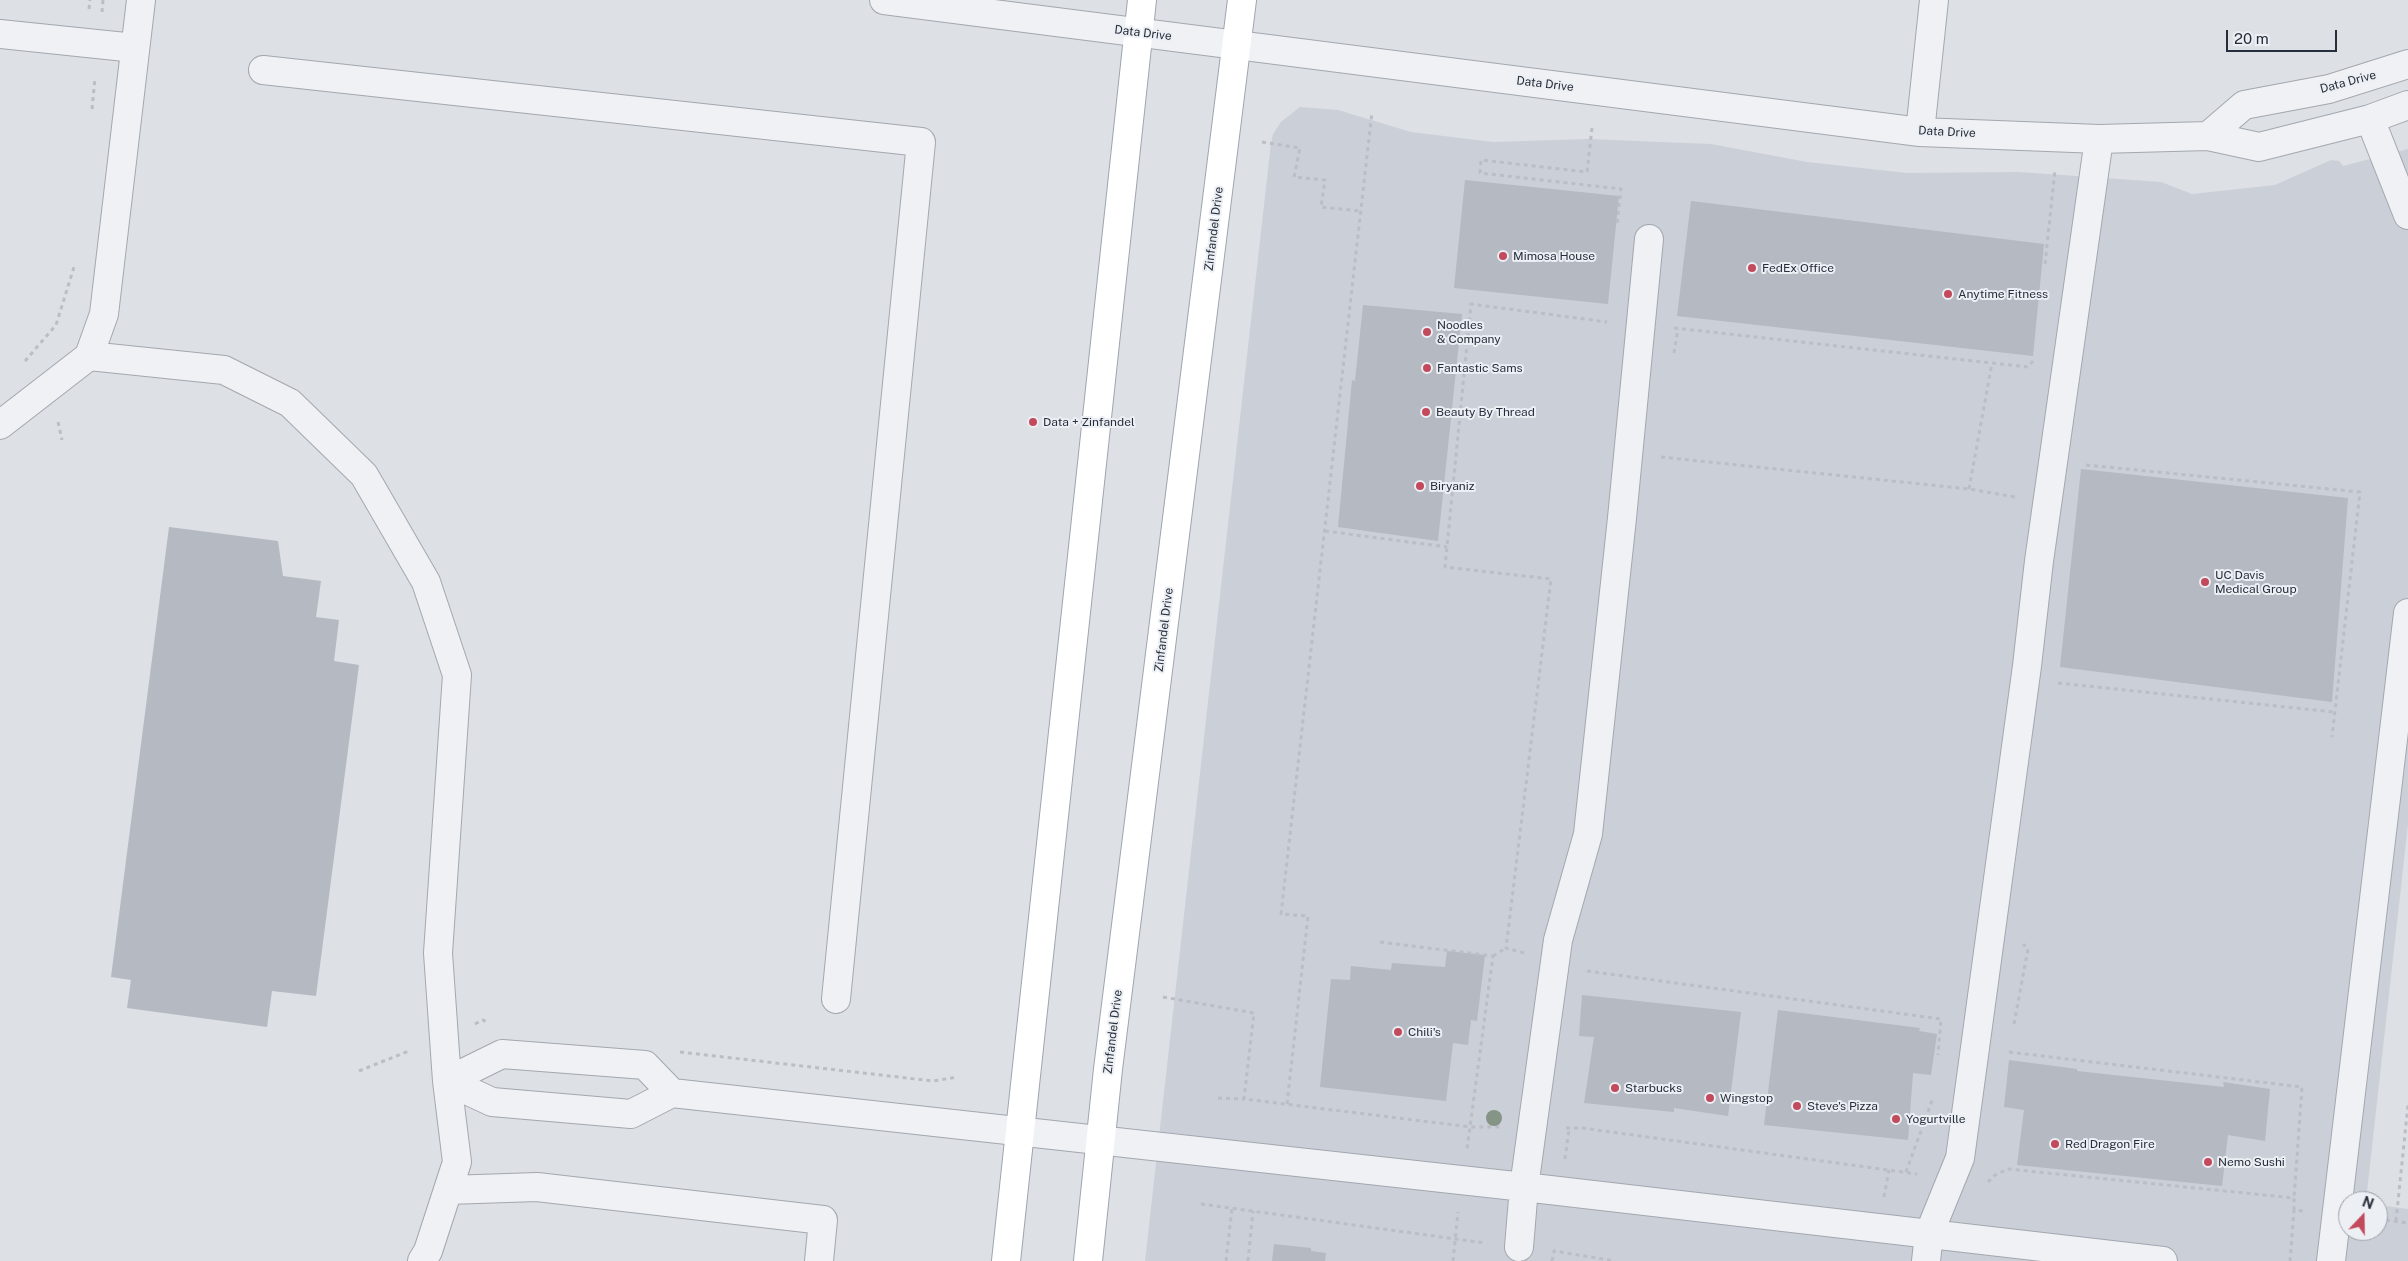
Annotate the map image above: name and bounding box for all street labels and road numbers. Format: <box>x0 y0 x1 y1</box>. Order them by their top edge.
street label: Data Drive <box>1114 22 1172 44</box>
street label: Data Drive <box>2318 68 2378 96</box>
street label: Data Drive <box>1516 73 1574 95</box>
street label: Data Drive <box>1918 123 1976 141</box>
street label: Zinfandel Drive <box>1202 186 1226 272</box>
street label: Zinfandel Drive <box>1152 587 1176 673</box>
street label: Zinfandel Drive <box>1101 989 1125 1075</box>

